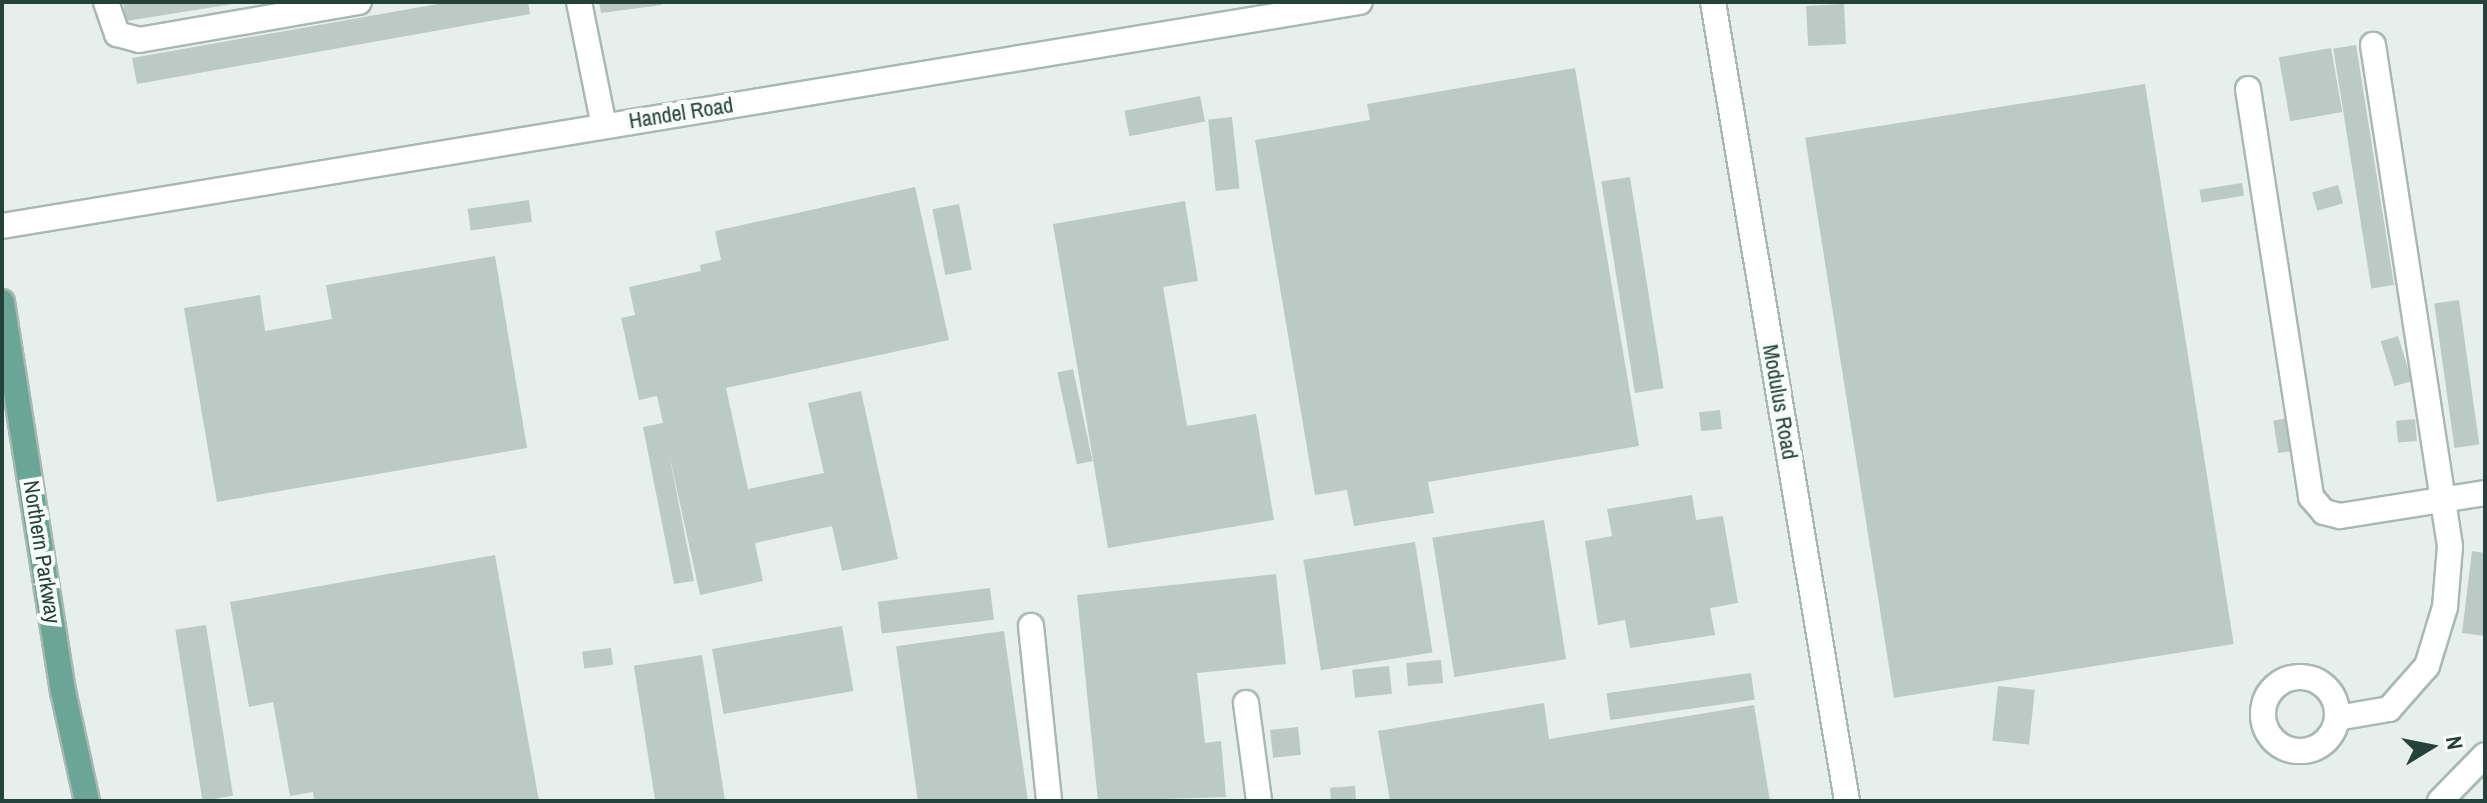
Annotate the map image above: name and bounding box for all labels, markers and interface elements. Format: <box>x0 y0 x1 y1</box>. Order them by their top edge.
street label: Handel Road <box>627 92 735 134</box>
street label: Modulus Road <box>1757 342 1803 462</box>
street label: Northern Parkway <box>18 479 66 625</box>
north arrow <box>2391 707 2471 787</box>
text: N <box>2439 734 2471 752</box>

